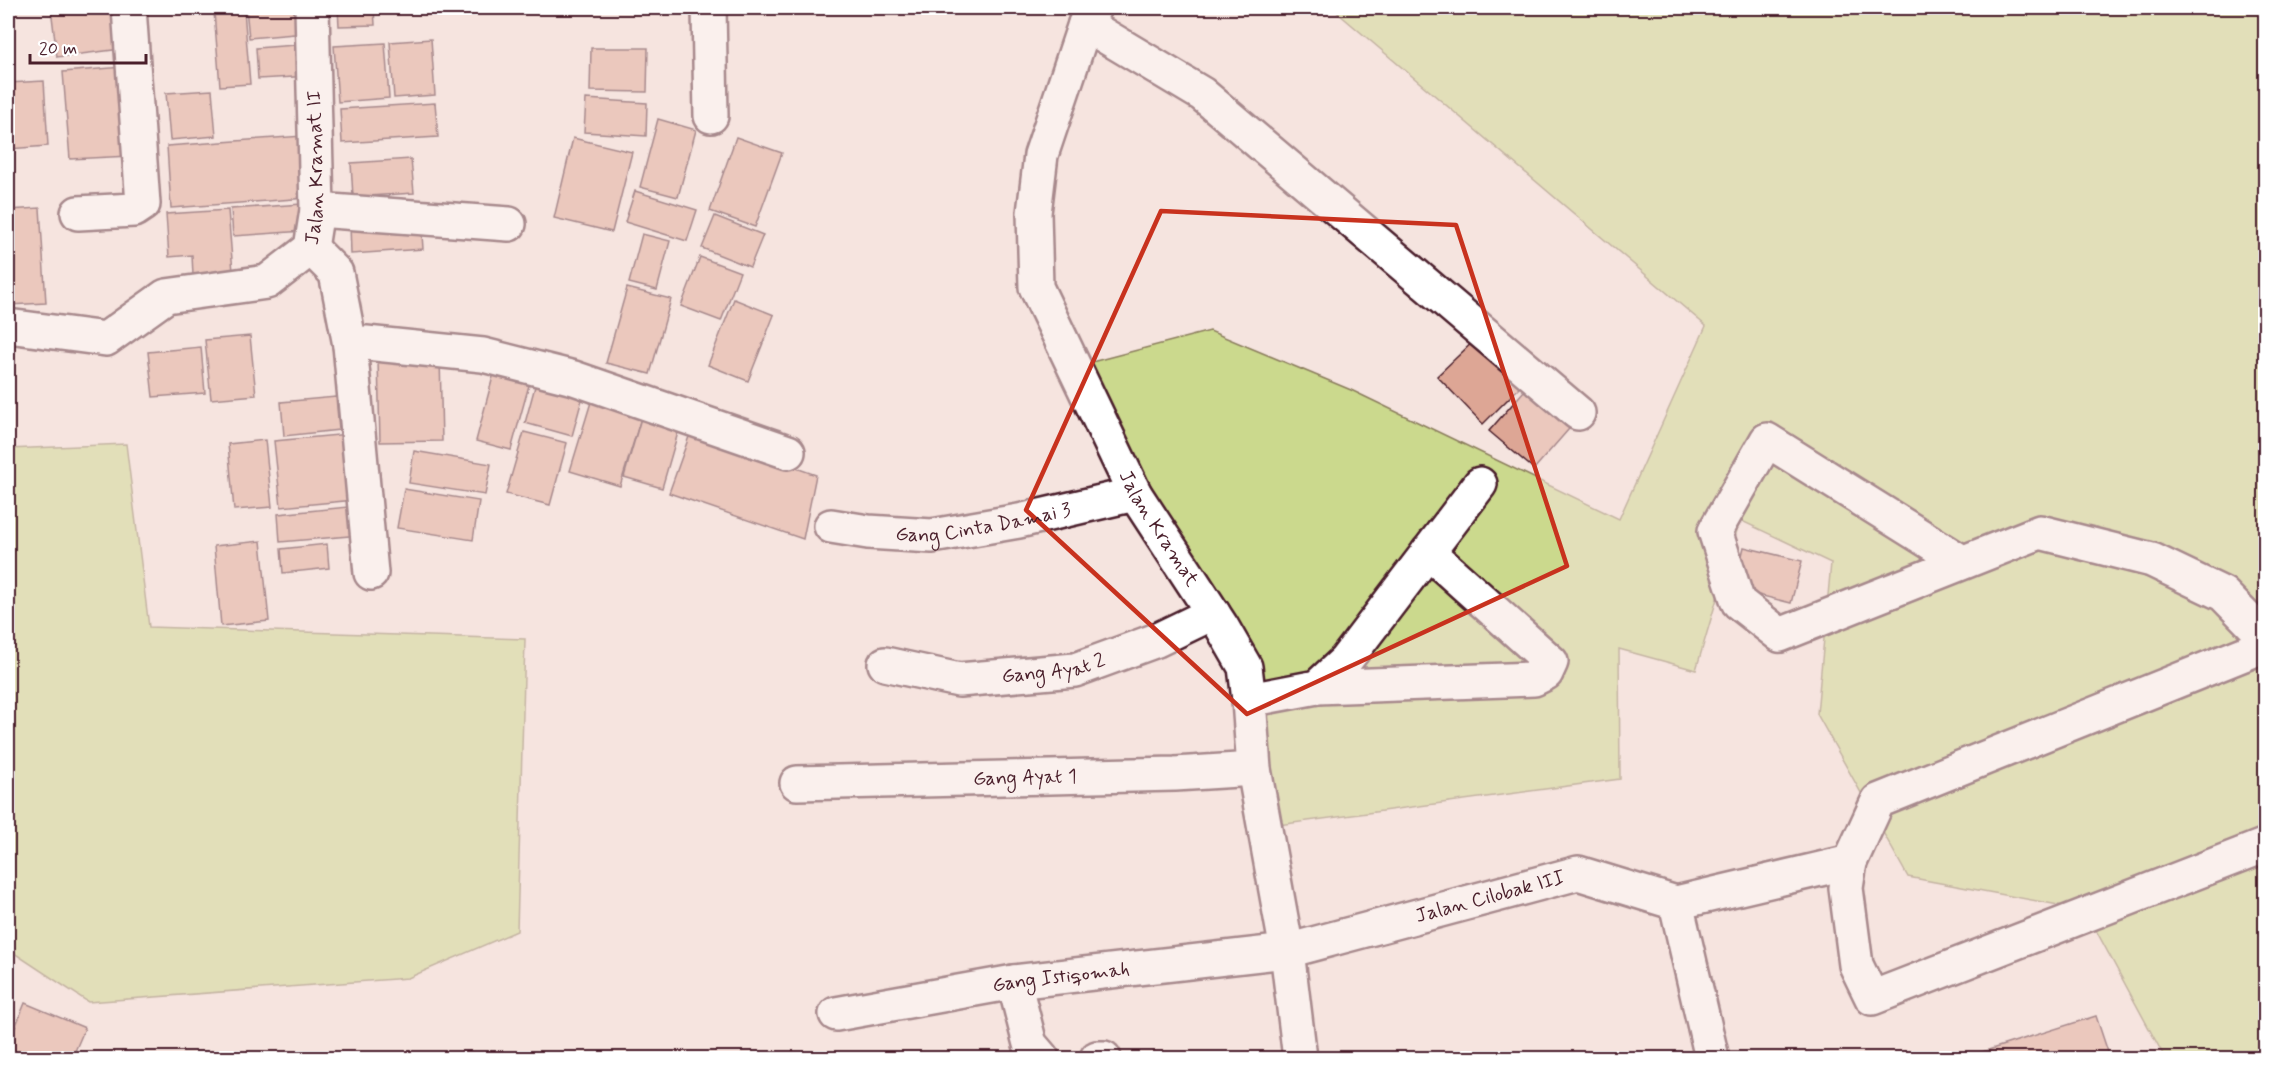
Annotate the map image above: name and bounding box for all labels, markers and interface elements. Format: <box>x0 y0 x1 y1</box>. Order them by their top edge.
scale bar <box>30 27 146 65</box>
text: 20 m <box>39 37 77 61</box>
street label: Jalan Kramat II <box>298 90 331 247</box>
street label: Jalan Kramat <box>1112 466 1205 592</box>
street label: Gang Cinta Damai 3 <box>895 496 1074 551</box>
street label: Gang Ayat 2 <box>1001 647 1109 690</box>
street label: Gang Ayat 1 <box>973 763 1077 793</box>
street label: Jalan Cilobak III <box>1413 863 1568 929</box>
street label: Gang Istiqomah <box>990 955 1131 999</box>

